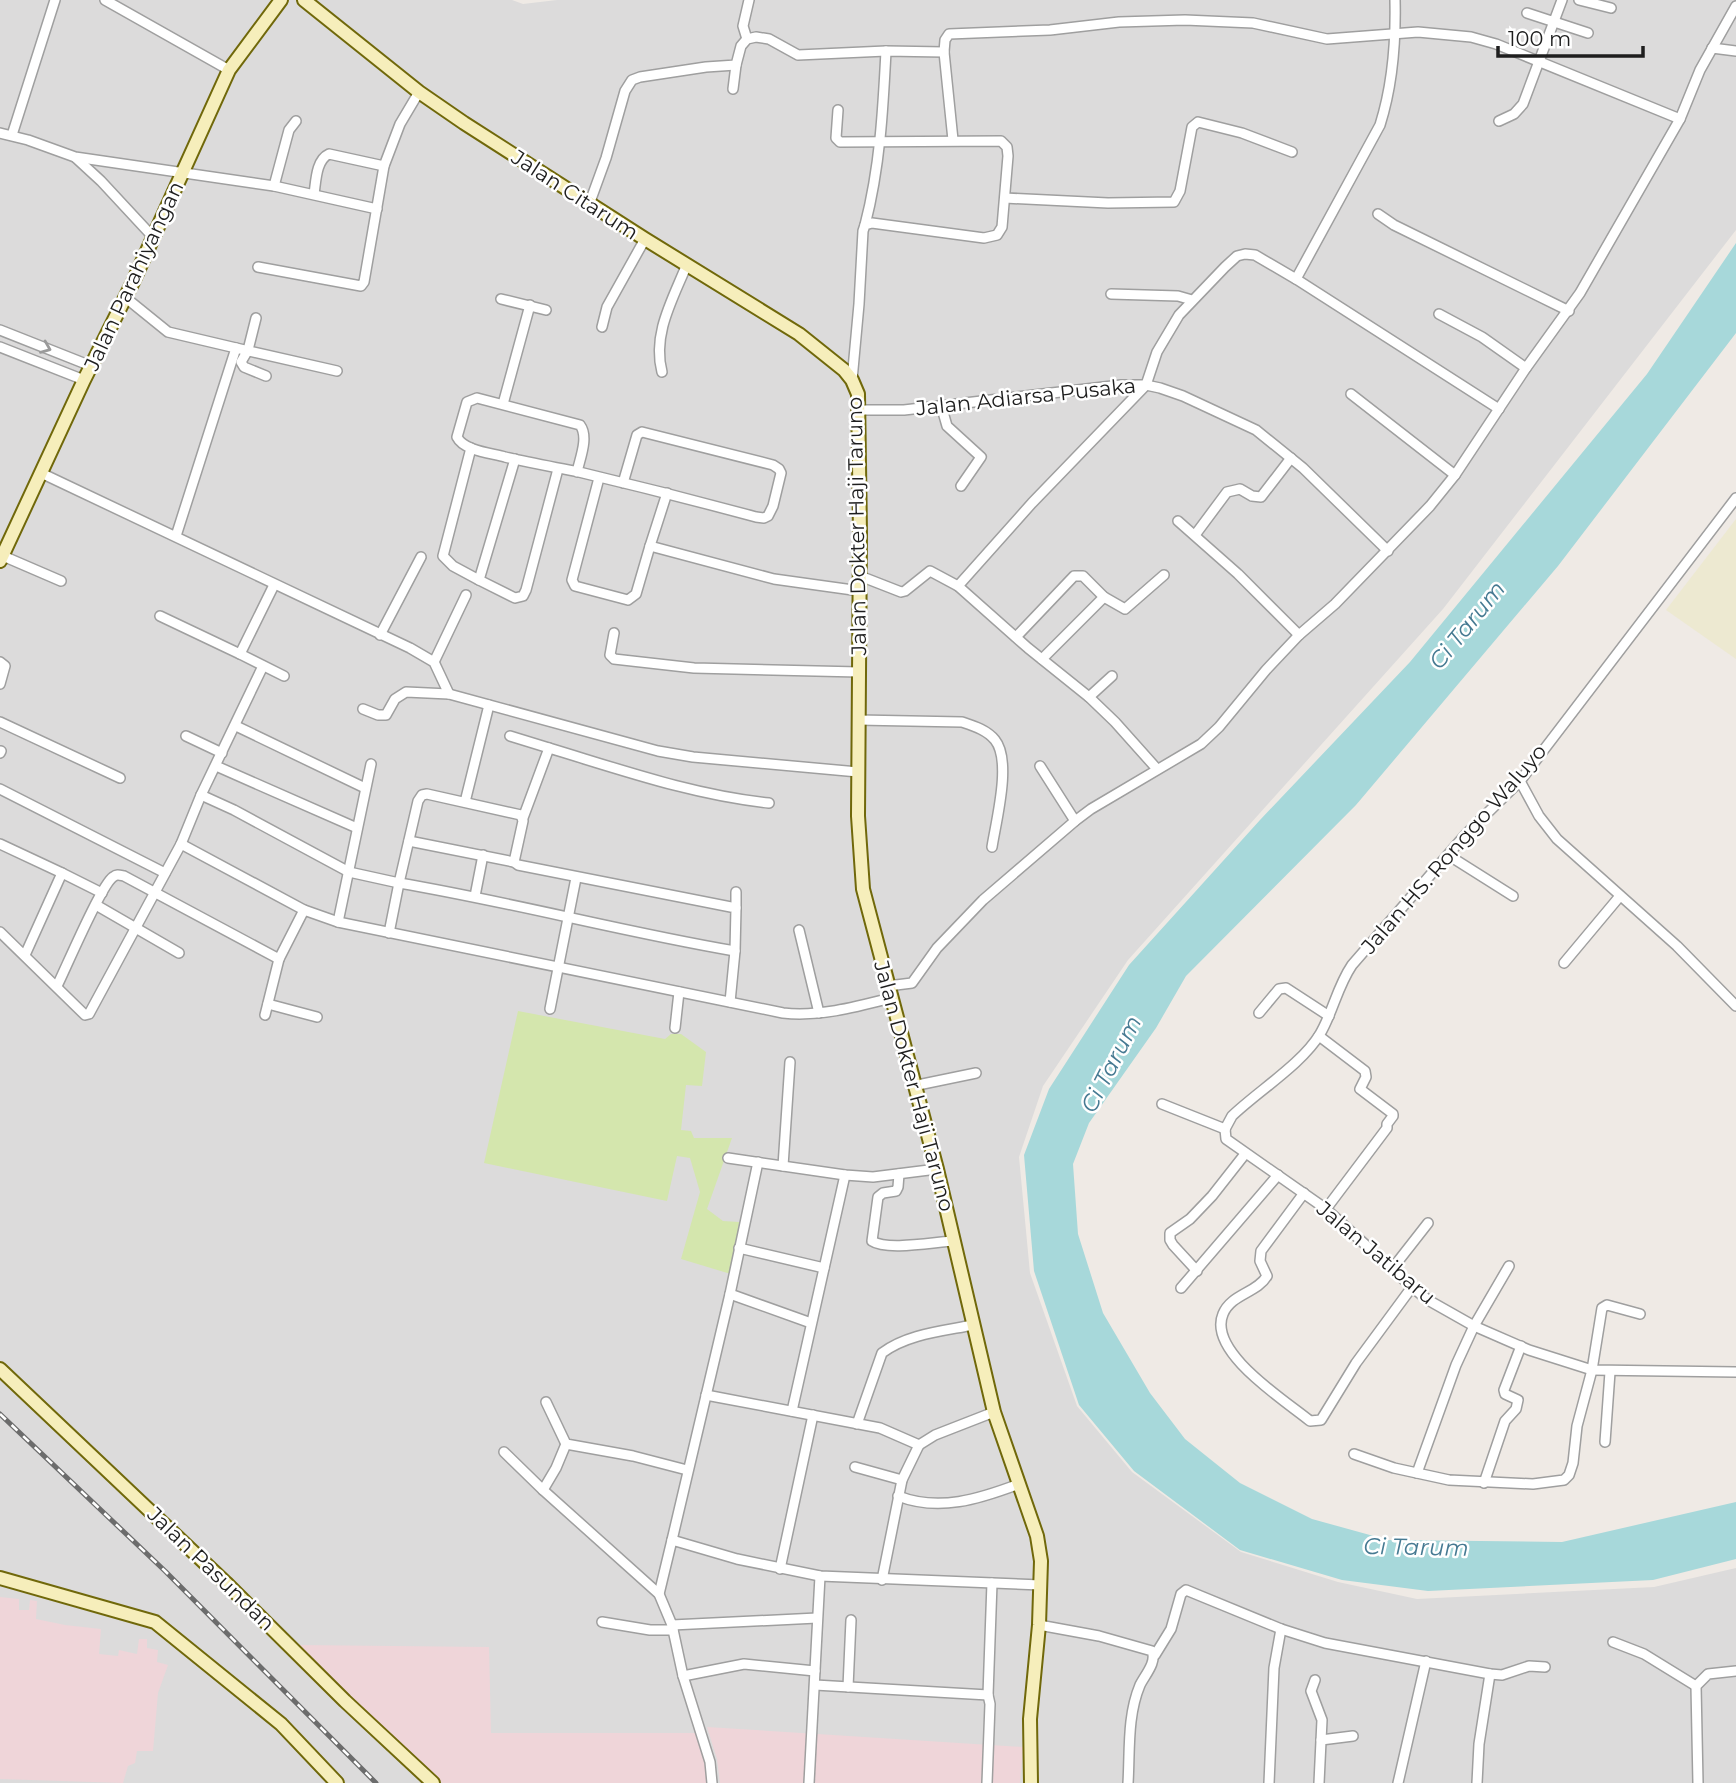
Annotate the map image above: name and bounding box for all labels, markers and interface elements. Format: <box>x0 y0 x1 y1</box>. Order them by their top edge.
scale bar <box>1498 14 1643 58</box>
text: 100 m <box>1508 26 1571 51</box>
street label: Jalan Citarum <box>506 144 643 245</box>
street label: Jalan Parahiyangan <box>78 177 188 375</box>
one-way arrow <box>38 340 51 354</box>
street label: Jalan Adiarsa Pusaka <box>914 373 1137 421</box>
street label: Jalan Dokter Haji Taruno <box>842 397 871 656</box>
water label: Ci Tarum <box>1423 575 1511 675</box>
street label: Jalan HS. Ronggo Waluyo <box>1355 739 1551 959</box>
street label: Jalan Dokter Haji Taruno <box>869 957 960 1214</box>
water label: Ci Tarum <box>1075 1011 1147 1117</box>
street label: Jalan Jatibaru <box>1311 1195 1441 1309</box>
street label: Jalan Pasundan <box>142 1501 280 1636</box>
water label: Ci Tarum <box>1363 1532 1469 1562</box>

